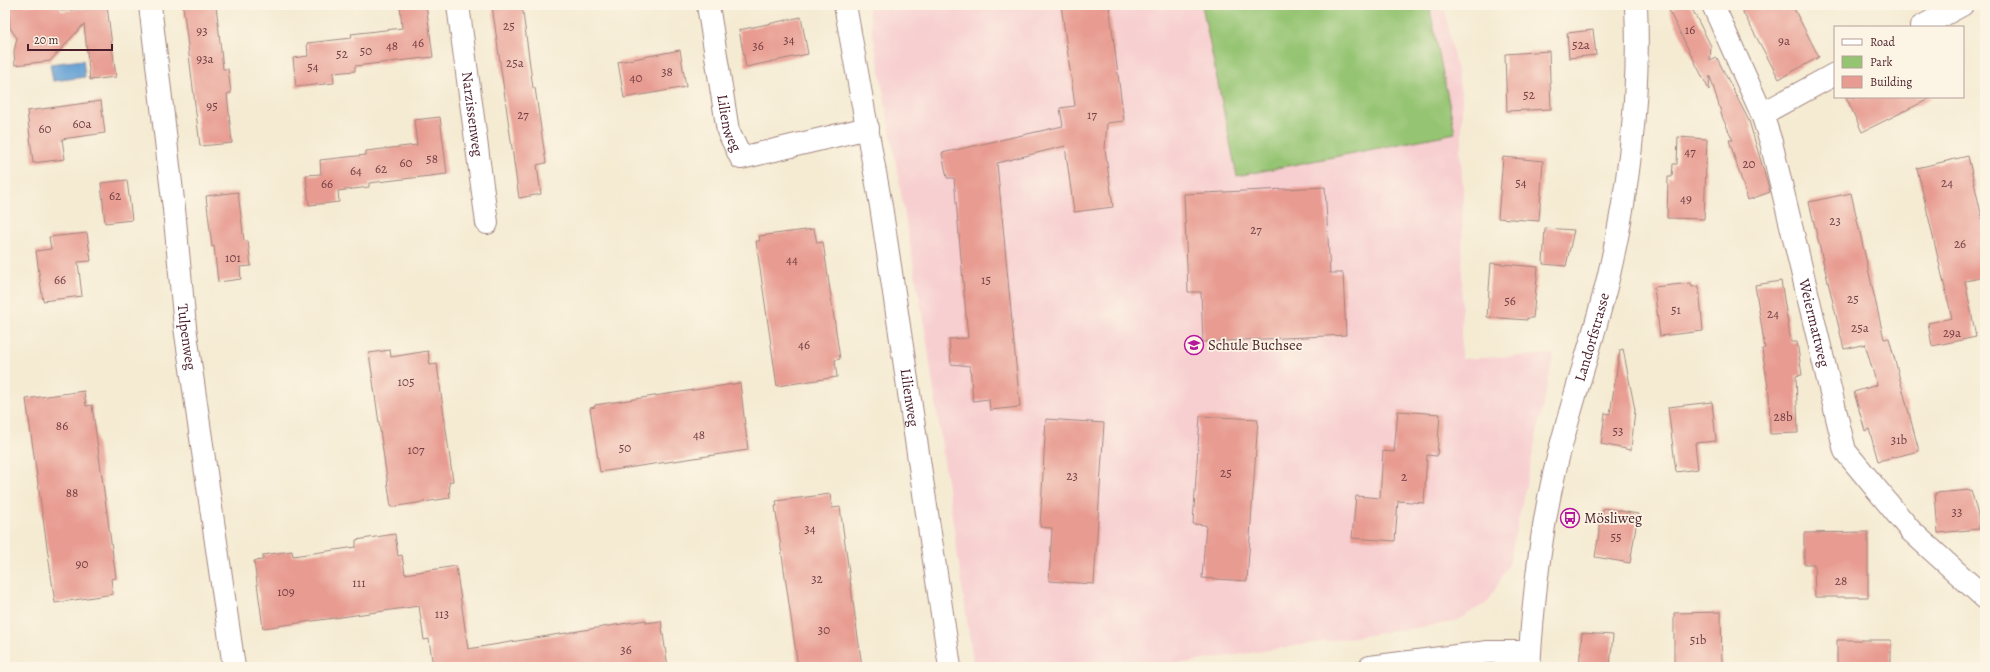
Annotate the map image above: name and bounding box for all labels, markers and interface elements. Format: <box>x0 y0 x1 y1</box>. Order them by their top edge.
house number: 25 <box>503 17 515 34</box>
house number: 16 <box>1685 21 1695 38</box>
house number: 93 <box>196 22 208 39</box>
scale bar <box>28 26 112 52</box>
legend <box>1834 26 1964 98</box>
house number: 34 <box>783 31 795 48</box>
text: 20 m <box>34 32 58 48</box>
house number: 9a <box>1778 32 1790 49</box>
house number: 46 <box>412 34 424 51</box>
text: Road <box>1870 34 1896 50</box>
house number: 52a <box>1572 36 1590 53</box>
house number: 48 <box>386 37 398 54</box>
house number: 36 <box>752 37 764 54</box>
house number: 50 <box>360 42 372 59</box>
house number: 52 <box>336 45 348 62</box>
house number: 93a <box>196 50 214 67</box>
house number: 25a <box>506 54 524 71</box>
text: Park <box>1870 54 1893 70</box>
house number: 54 <box>307 58 319 75</box>
house number: 38 <box>661 63 673 80</box>
house number: 40 <box>630 69 642 86</box>
street label: Narzissenweg <box>457 70 488 158</box>
text: Building <box>1870 74 1912 90</box>
house number: 52 <box>1523 86 1535 103</box>
street label: Lilienweg <box>712 93 747 155</box>
house number: 95 <box>206 97 218 114</box>
house number: 27 <box>517 106 529 123</box>
house number: 17 <box>1087 106 1097 123</box>
house number: 60a <box>73 115 92 132</box>
house number: 60 <box>39 120 52 137</box>
house number: 47 <box>1684 143 1696 160</box>
house number: 58 <box>426 150 438 167</box>
house number: 60 <box>400 154 413 171</box>
house number: 20 <box>1742 155 1756 172</box>
house number: 62 <box>375 160 387 177</box>
house number: 64 <box>350 162 362 179</box>
house number: 54 <box>1515 174 1527 191</box>
house number: 24 <box>1941 174 1953 191</box>
house number: 66 <box>321 175 333 192</box>
house number: 62 <box>109 187 121 204</box>
house number: 49 <box>1680 190 1692 207</box>
house number: 23 <box>1829 212 1841 229</box>
house number: 27 <box>1250 221 1262 238</box>
house number: 26 <box>1954 235 1966 252</box>
house number: 101 <box>225 249 241 266</box>
house number: 44 <box>786 251 798 268</box>
house number: 66 <box>54 271 66 288</box>
house number: 15 <box>981 271 991 288</box>
street label: Weiermattweg <box>1794 276 1835 370</box>
street label: Landorfstrasse <box>1570 290 1614 384</box>
house number: 25 <box>1847 290 1859 307</box>
house number: 56 <box>1504 292 1516 309</box>
house number: 51 <box>1671 301 1682 318</box>
street label: Tulpenweg <box>173 303 201 372</box>
house number: 24 <box>1767 305 1779 322</box>
house number: 25a <box>1851 319 1869 336</box>
house number: 29a <box>1943 324 1961 341</box>
school or university icon: Schule Buchsee <box>1183 334 1205 356</box>
place label: Schule Buchsee <box>1208 335 1303 355</box>
house number: 46 <box>798 336 810 353</box>
street label: Lilienweg <box>895 367 924 429</box>
house number: 105 <box>398 373 414 390</box>
house number: 28b <box>1773 408 1793 425</box>
house number: 86 <box>56 417 68 434</box>
house number: 53 <box>1613 422 1624 439</box>
house number: 48 <box>693 426 705 443</box>
house number: 31b <box>1891 431 1908 448</box>
house number: 50 <box>619 439 631 456</box>
house number: 107 <box>408 441 425 458</box>
house number: 25 <box>1220 464 1232 481</box>
house number: 23 <box>1066 467 1078 484</box>
house number: 2 <box>1401 468 1407 485</box>
house number: 88 <box>66 484 78 501</box>
house number: 33 <box>1952 503 1962 520</box>
bus stop icon: Mösliweg <box>1559 507 1581 529</box>
place label: Mösliweg <box>1584 508 1643 528</box>
house number: 34 <box>804 520 816 537</box>
house number: 55 <box>1610 528 1622 545</box>
house number: 90 <box>76 555 88 572</box>
house number: 32 <box>811 570 823 587</box>
house number: 28 <box>1835 572 1847 589</box>
house number: 111 <box>352 574 366 591</box>
house number: 109 <box>277 583 295 600</box>
house number: 113 <box>435 605 449 622</box>
house number: 30 <box>818 621 830 638</box>
house number: 51b <box>1690 631 1707 648</box>
house number: 36 <box>620 641 632 658</box>

